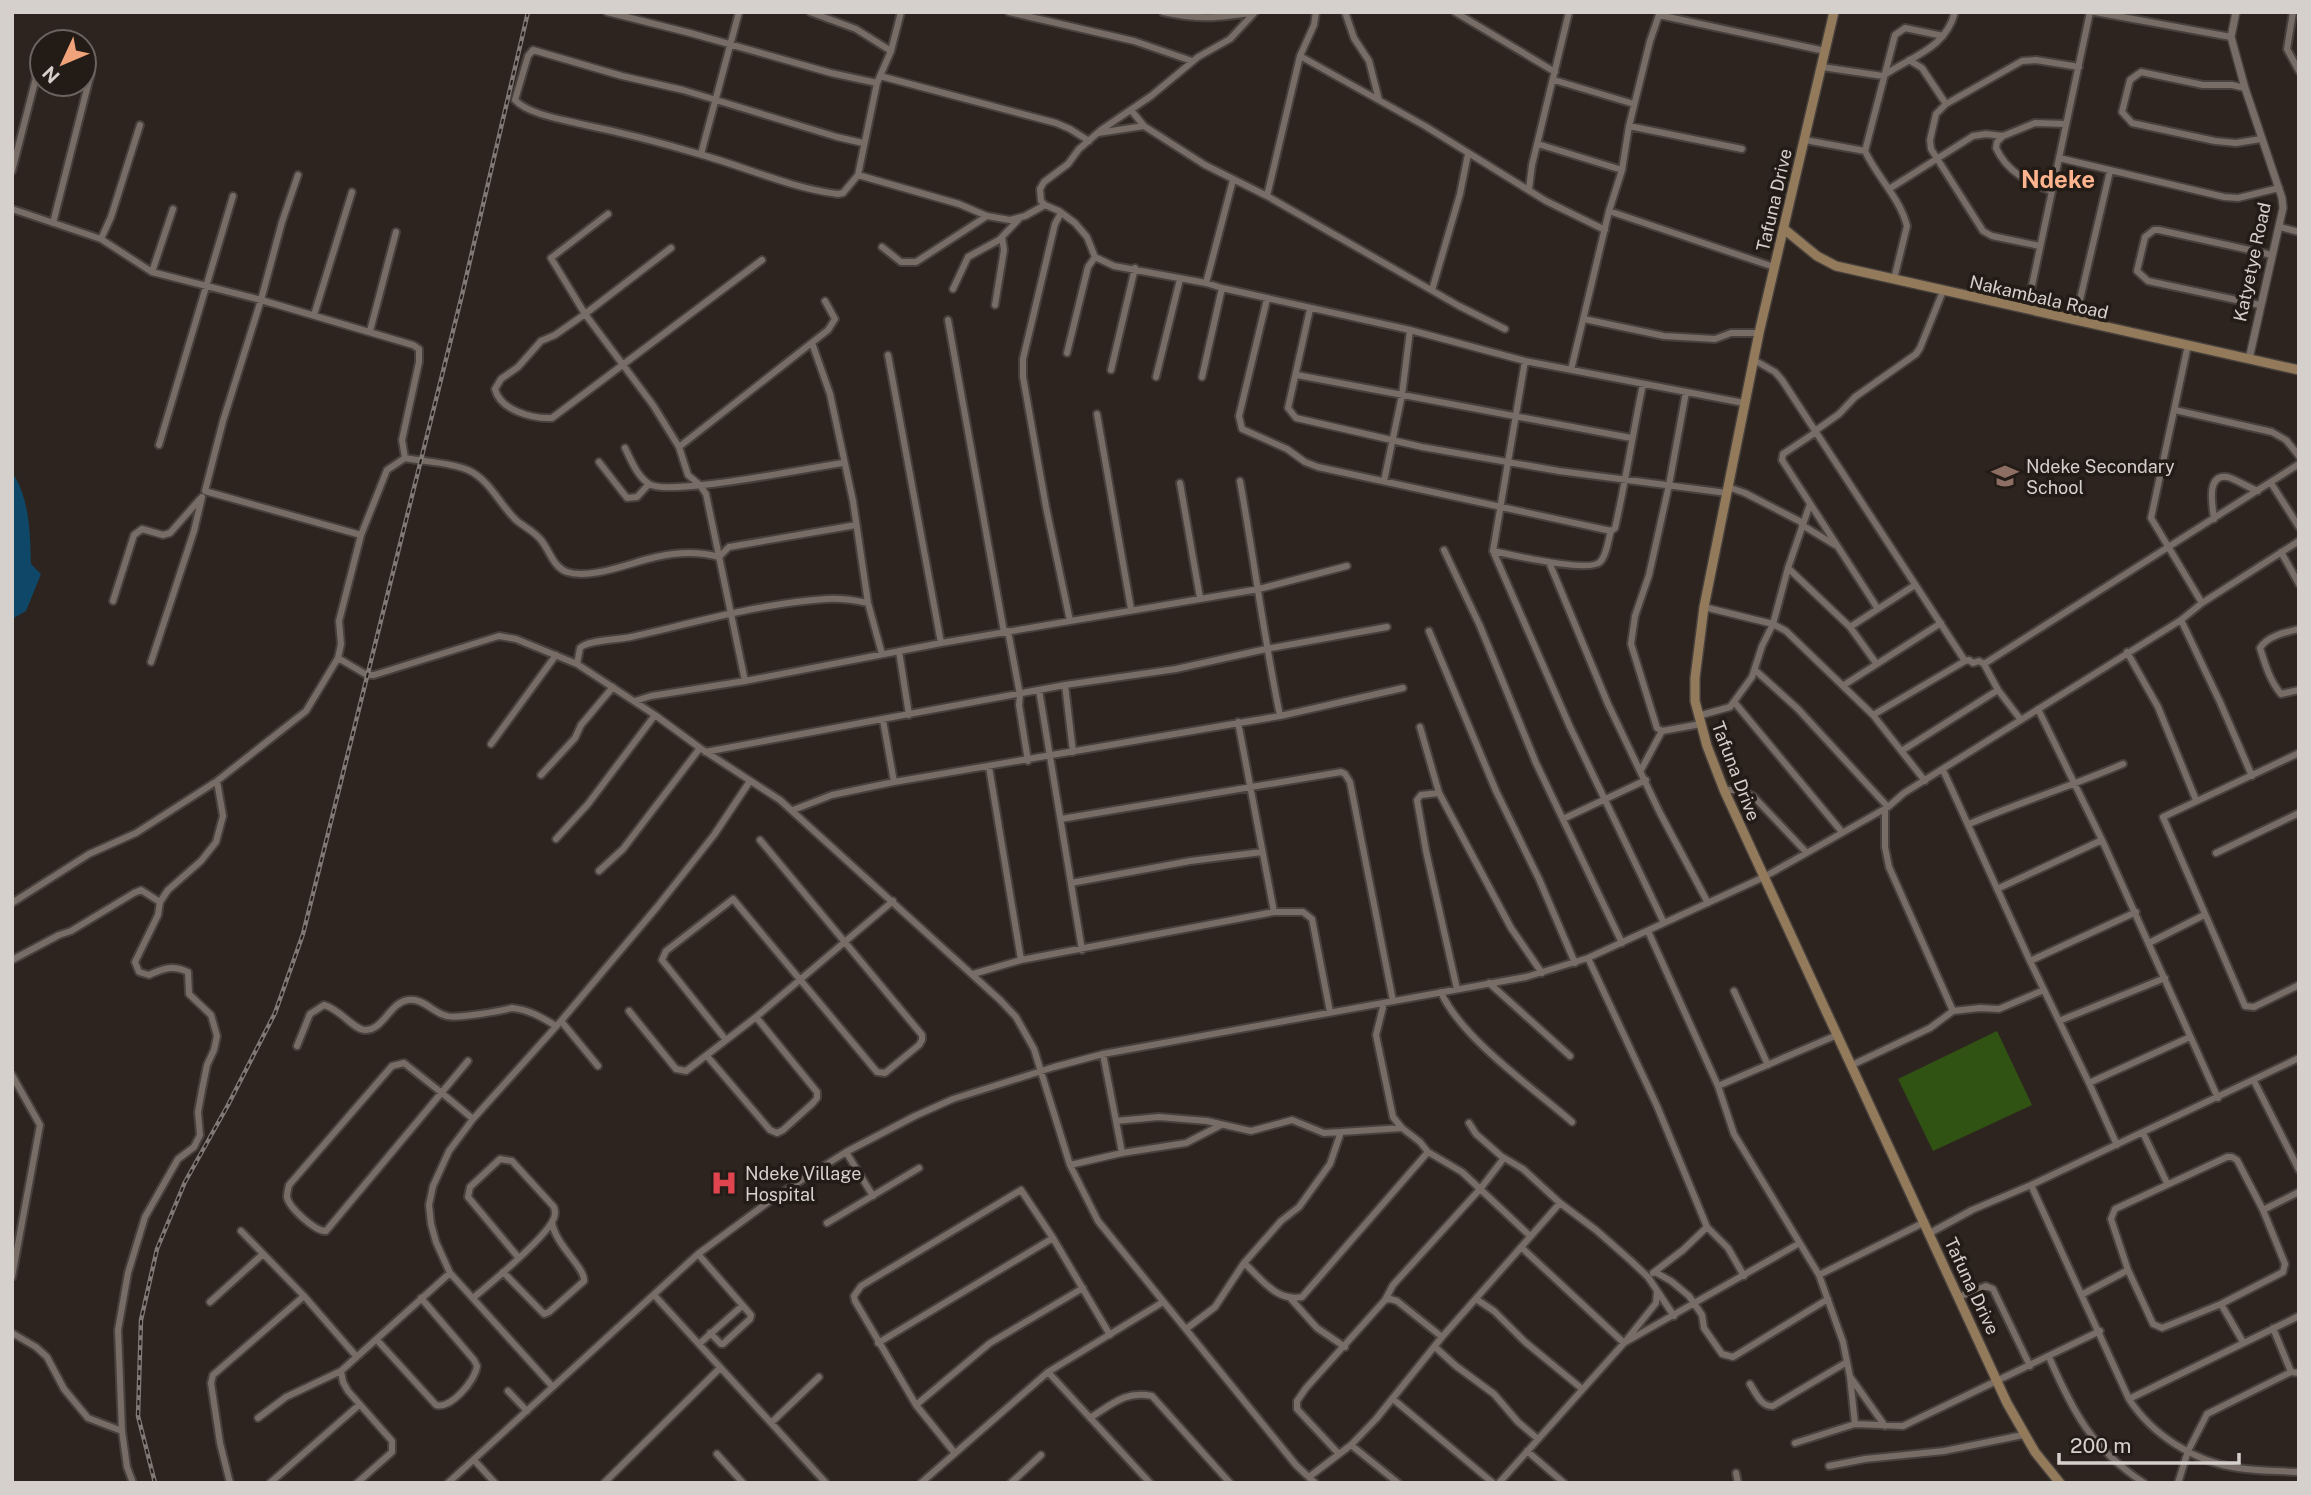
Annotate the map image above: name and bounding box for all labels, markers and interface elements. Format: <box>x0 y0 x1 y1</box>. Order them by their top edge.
north arrow <box>28 28 98 98</box>
text: N <box>38 62 64 88</box>
street label: Tafuna Drive <box>1752 147 1796 253</box>
district label: Ndeke <box>2021 165 2095 193</box>
street label: Katyetye Road <box>2229 200 2275 324</box>
street label: Nakambala Road <box>1968 271 2110 323</box>
place label: Ndeke Secondary School <box>2026 456 2175 498</box>
school or university icon: Ndeke Secondary School <box>1990 461 2020 491</box>
street label: Tafuna Drive <box>1707 718 1765 824</box>
place label: Ndeke Village Hospital <box>745 1163 861 1205</box>
hospital icon: Ndeke Village Hospital <box>709 1168 739 1198</box>
street label: Tafuna Drive <box>1940 1234 2004 1338</box>
scale bar <box>2059 1422 2239 1466</box>
text: 200 m <box>2070 1433 2131 1458</box>

